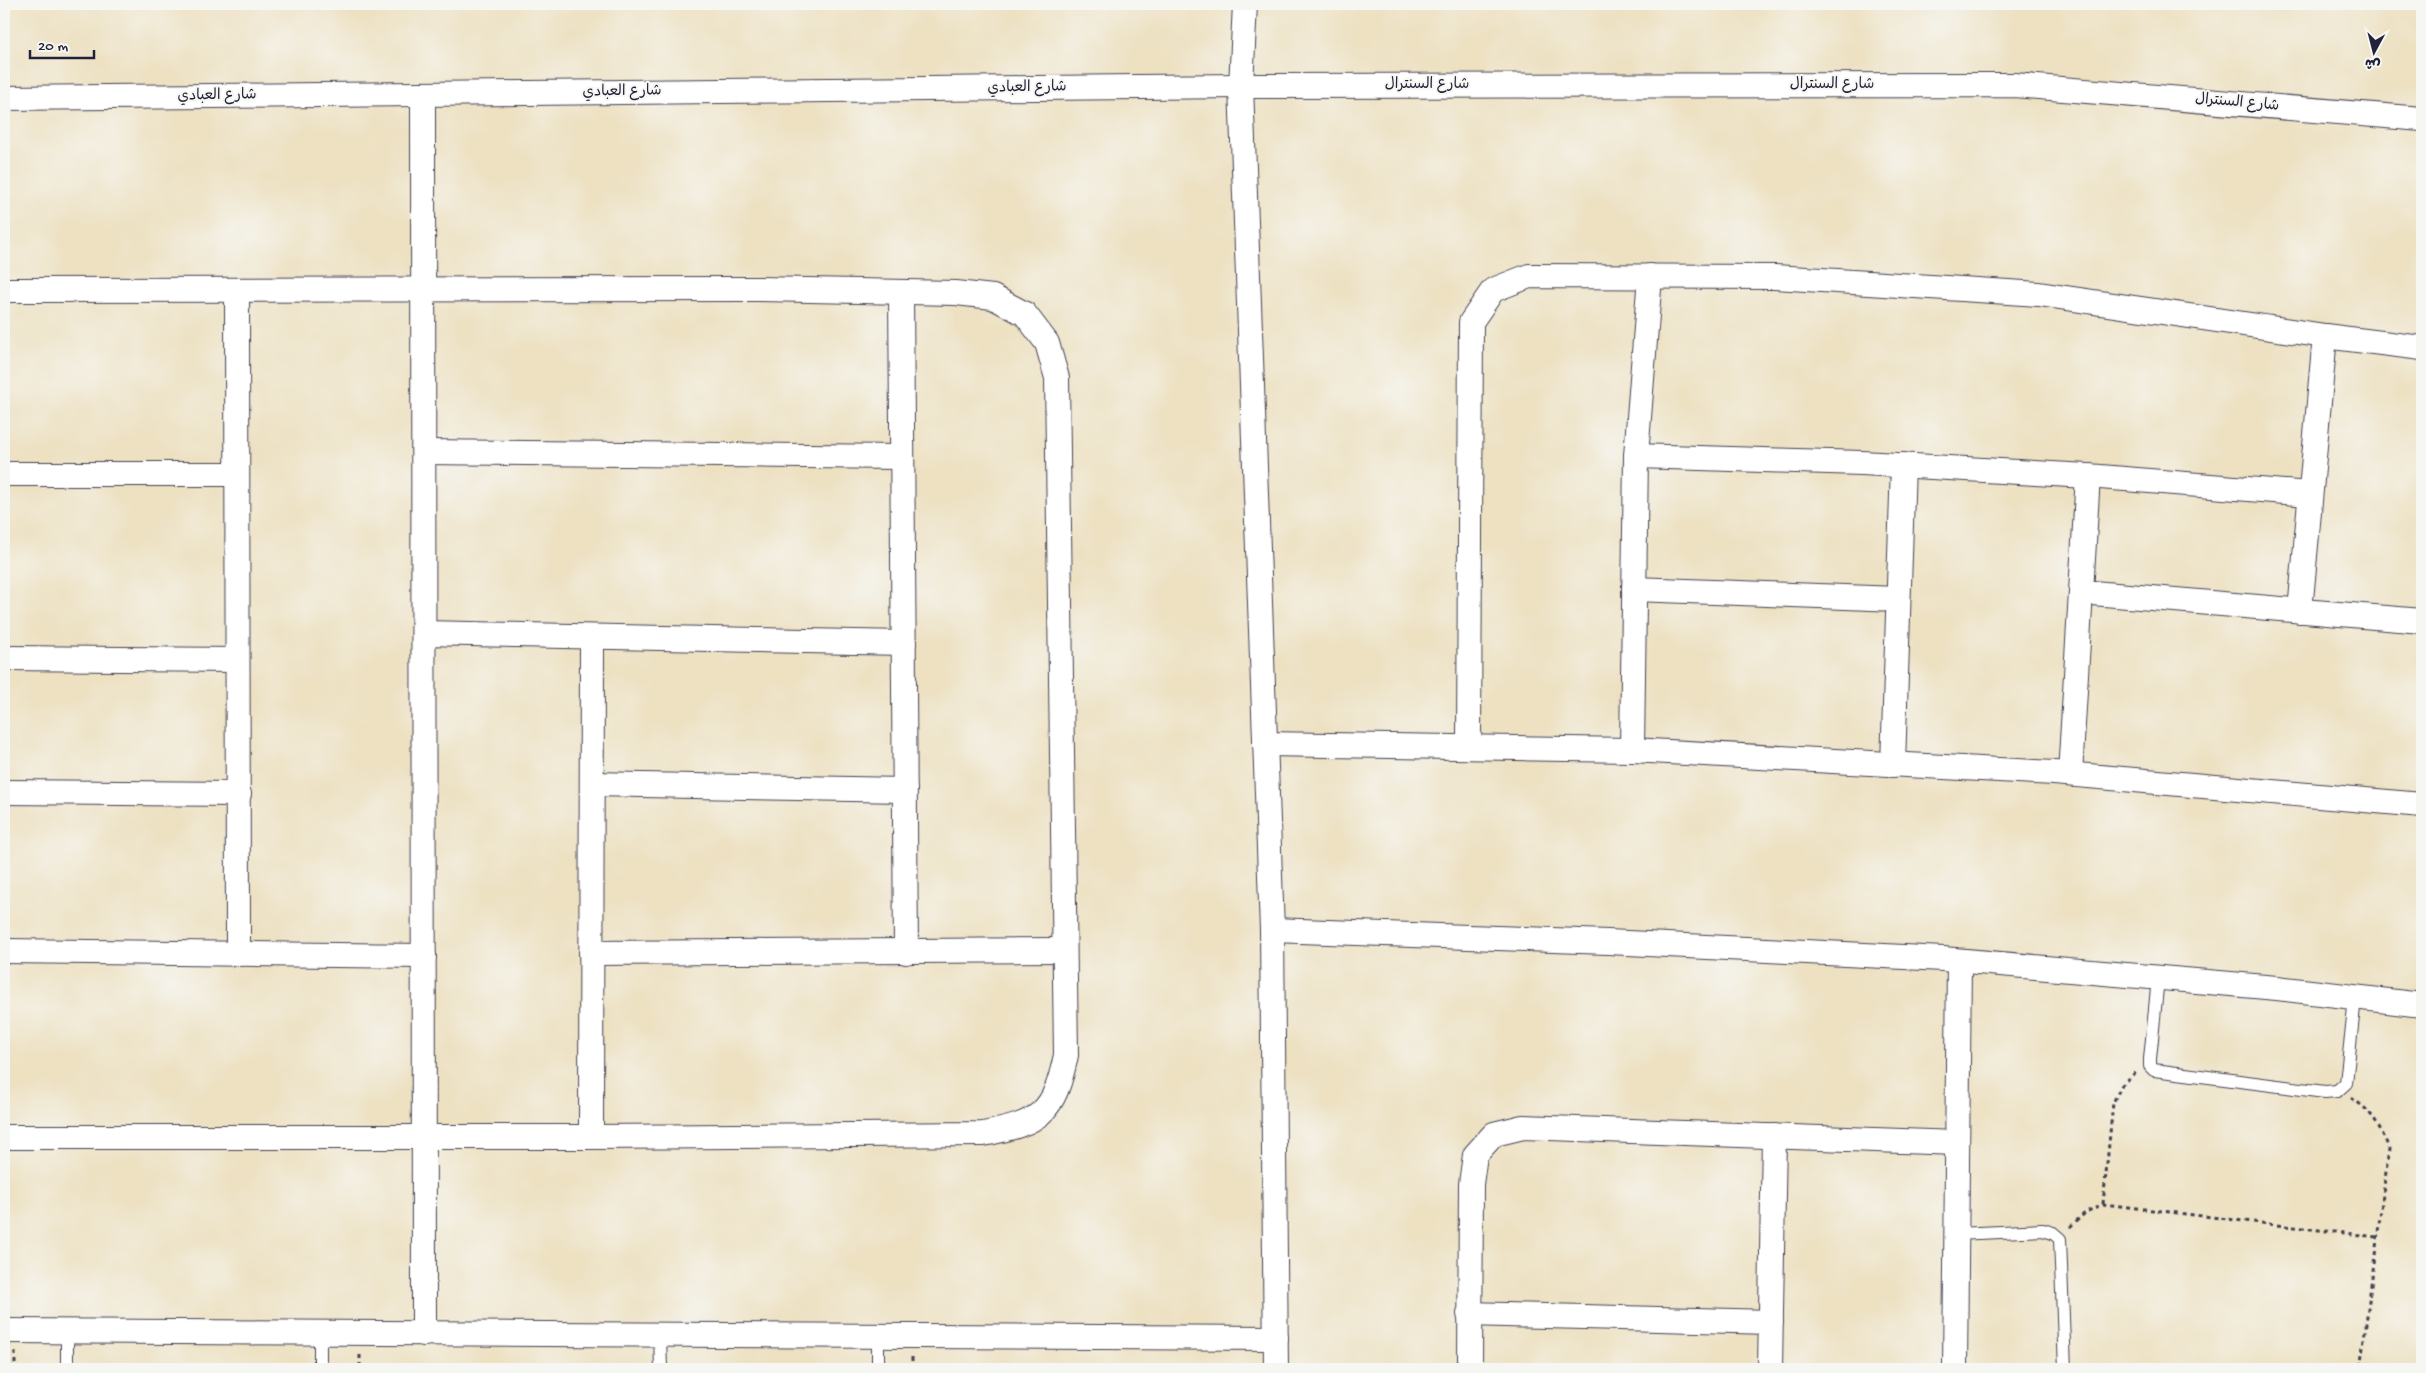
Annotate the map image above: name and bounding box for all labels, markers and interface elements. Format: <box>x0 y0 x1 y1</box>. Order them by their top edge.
scale bar <box>30 28 94 60</box>
north arrow <box>2348 28 2398 78</box>
text: 20 m <box>38 38 68 56</box>
text: ش <box>2364 53 2381 72</box>
street label: شارع السنترال <box>1385 76 1469 94</box>
street label: شارع السنترال <box>1790 76 1874 94</box>
street label: شارع العبادي <box>987 78 1067 98</box>
street label: شارع العبادي <box>582 82 662 102</box>
street label: شارع العبادي <box>177 86 257 106</box>
street label: شارع السنترال <box>2194 90 2280 116</box>

